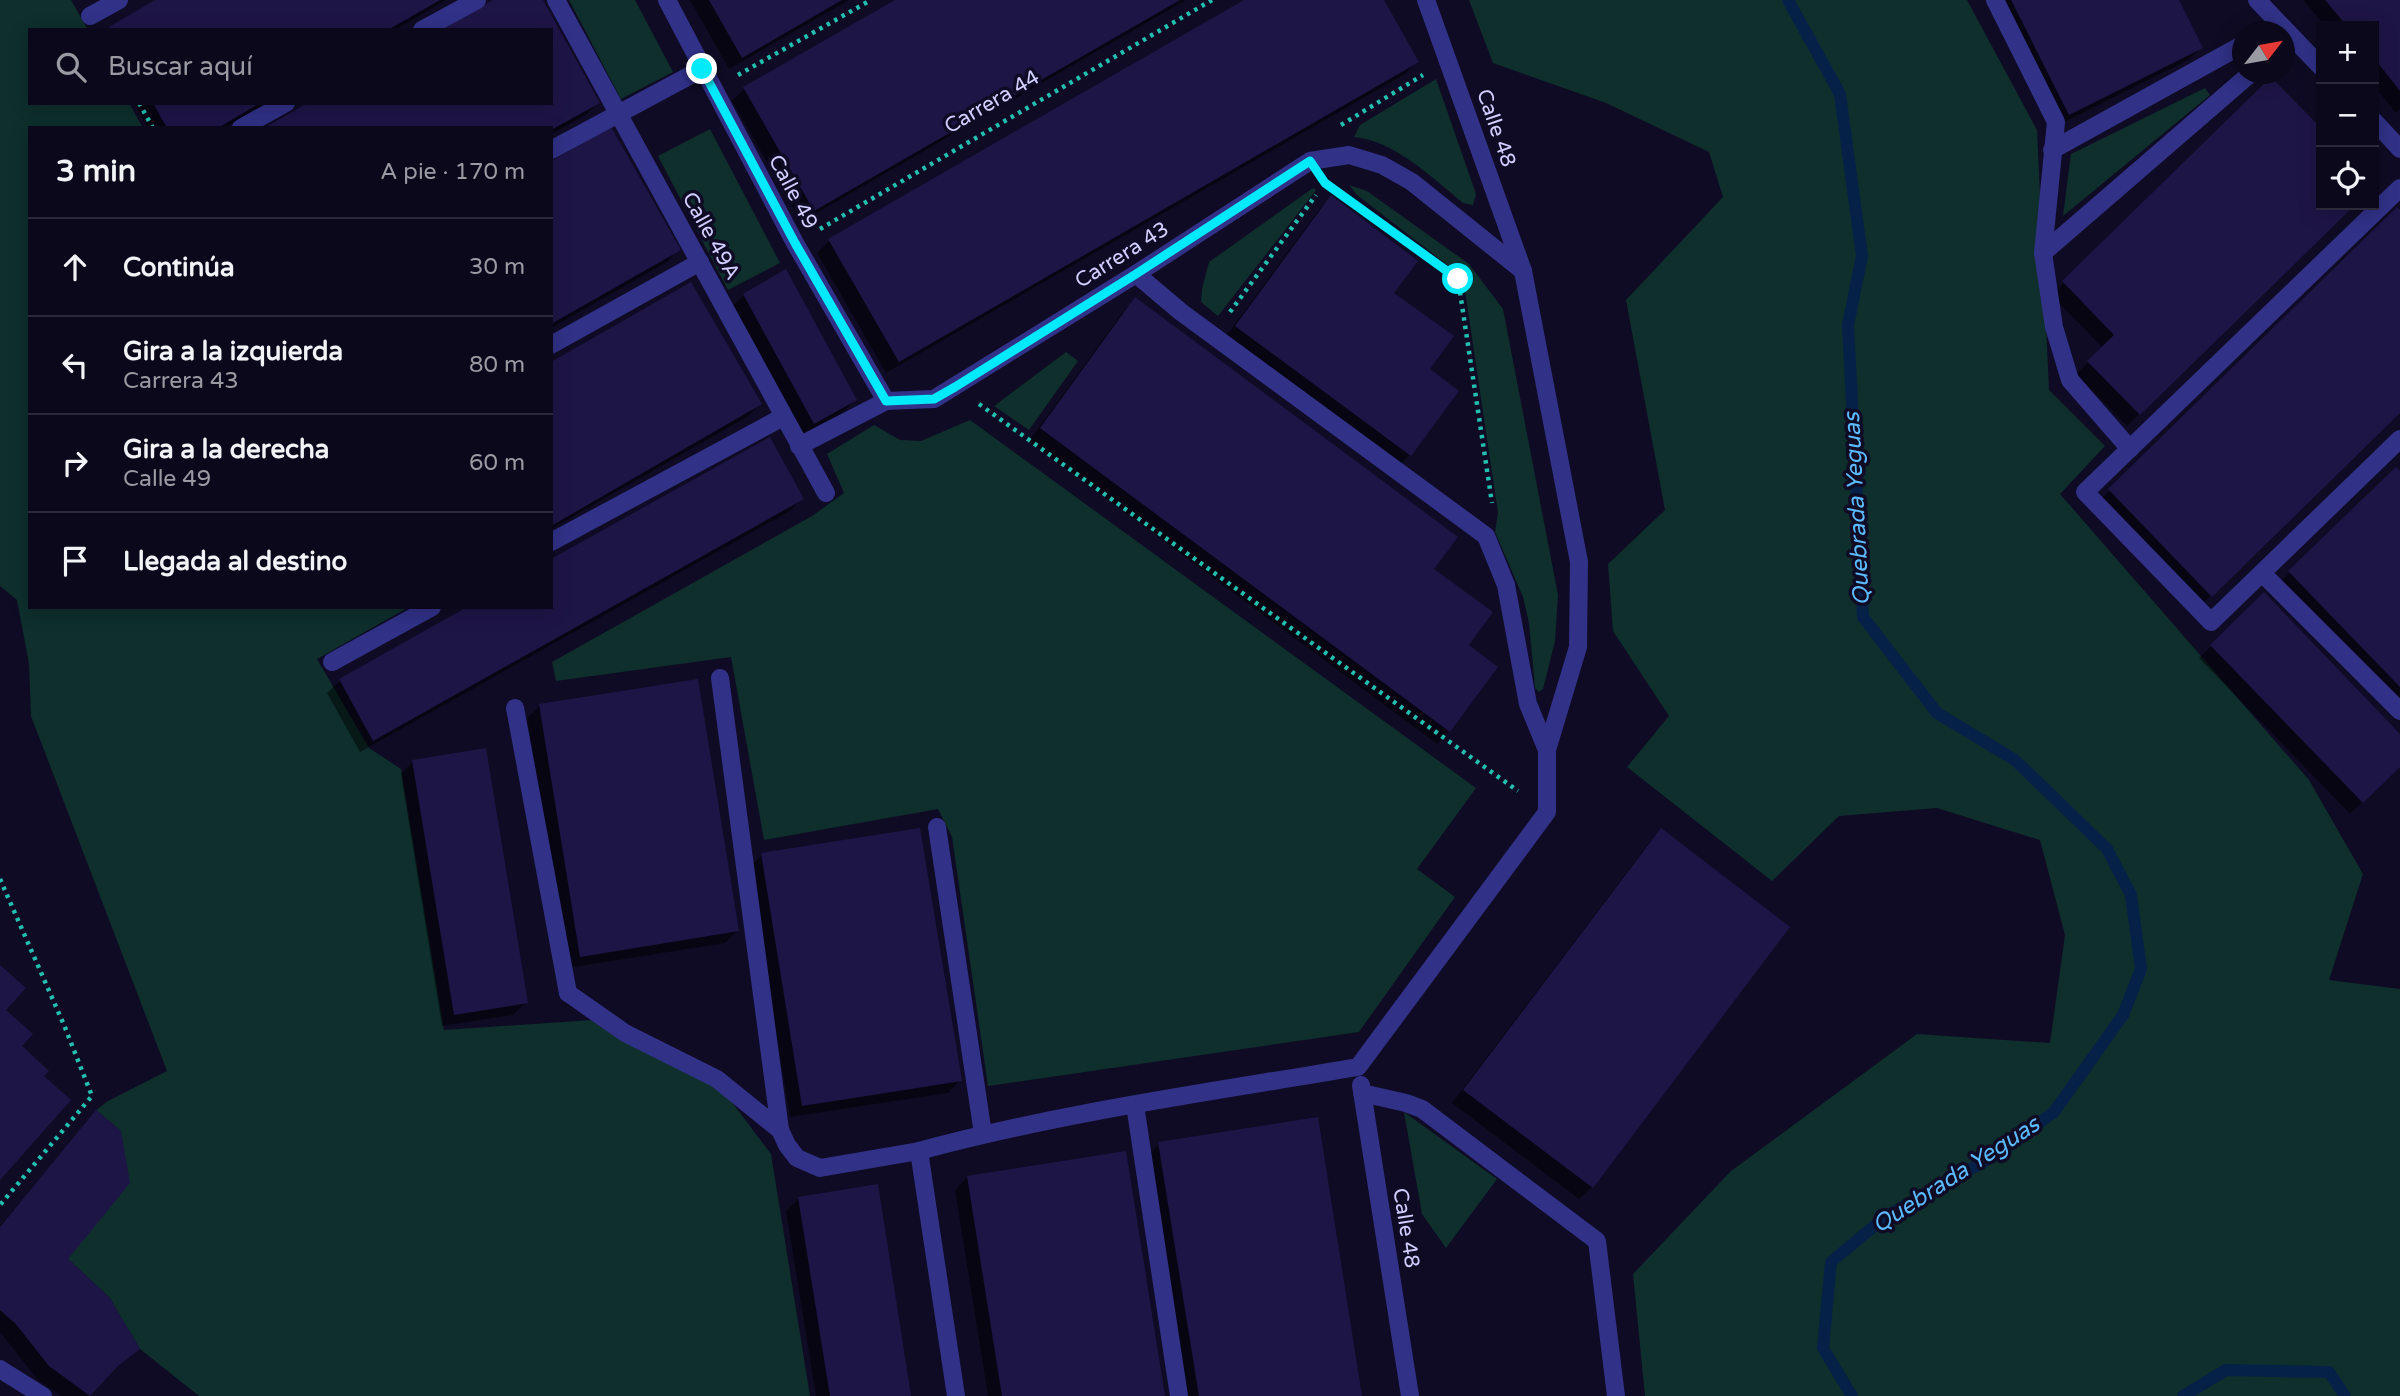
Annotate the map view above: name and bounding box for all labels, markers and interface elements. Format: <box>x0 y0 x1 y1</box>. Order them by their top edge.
north arrow <box>2232 21 2295 84</box>
map controls <box>2316 21 2379 210</box>
button: + <box>2316 21 2379 84</box>
search box <box>28 28 553 105</box>
icon: search <box>52 48 90 86</box>
text: Buscar aquí <box>108 51 253 82</box>
route end <box>686 53 717 84</box>
street label: Carrera 44 <box>940 65 1044 139</box>
button: − <box>2316 84 2379 147</box>
street label: Calle 48 <box>1471 86 1521 170</box>
button: locate <box>2316 147 2379 210</box>
street label: Calle 49 <box>763 151 823 233</box>
text: 3 min <box>56 153 136 190</box>
text: A pie · 170 m <box>380 158 525 186</box>
street label: Calle 49A <box>677 188 745 284</box>
street label: Carrera 43 <box>1071 216 1173 294</box>
icon: ahead <box>56 248 94 286</box>
text: Continúa <box>123 252 235 283</box>
text: 30 m <box>469 253 525 281</box>
route start <box>1442 263 1473 294</box>
text: Gira a la izquierda <box>123 336 343 367</box>
icon: left <box>56 346 94 384</box>
text: 80 m <box>469 351 525 379</box>
text: Carrera 43 <box>123 367 239 395</box>
water label: Quebrada Yeguas <box>1838 410 1876 606</box>
text: Gira a la derecha <box>123 434 329 465</box>
icon: right <box>56 444 94 482</box>
text: 60 m <box>469 449 525 477</box>
text: Calle 49 <box>123 465 211 493</box>
icon: arrive <box>56 542 94 580</box>
text: Llegada al destino <box>123 546 347 577</box>
water label: Quebrada Yeguas <box>1867 1109 2046 1239</box>
street label: Calle 48 <box>1387 1186 1425 1270</box>

